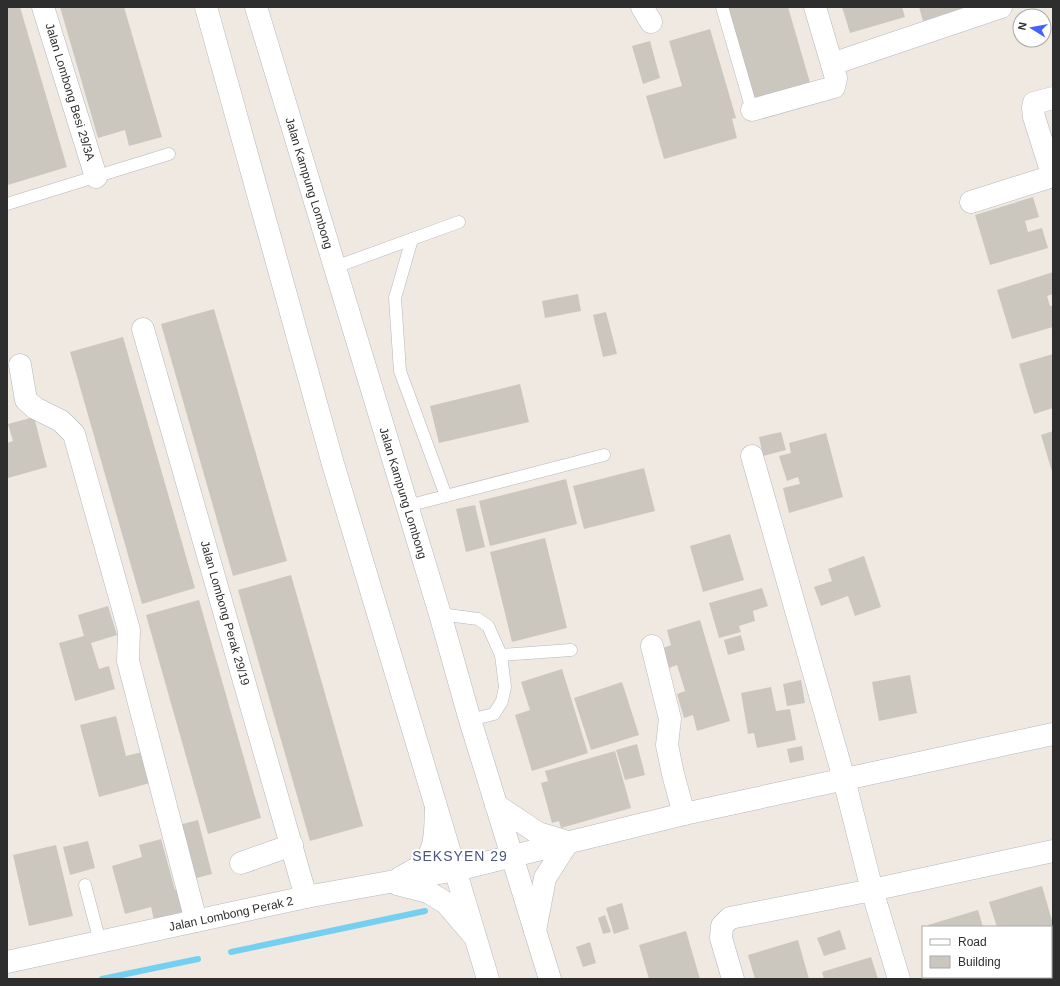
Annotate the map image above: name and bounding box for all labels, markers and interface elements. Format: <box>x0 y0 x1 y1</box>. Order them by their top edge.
north arrow <box>1012 8 1052 48</box>
street label: Jalan Lombong Besi 29/3A <box>42 21 98 163</box>
text: N <box>1016 21 1029 31</box>
street label: Jalan Kampung Lombong <box>282 116 336 250</box>
street label: Jalan Kampung Lombong <box>376 426 430 560</box>
street label: Jalan Lombong Perak 29/19 <box>198 539 253 687</box>
district label: SEKSYEN 29 <box>412 848 508 864</box>
street label: Jalan Lombong Perak 2 <box>168 894 295 934</box>
legend <box>922 926 1052 978</box>
text: Road <box>958 935 987 949</box>
text: Building <box>958 955 1001 969</box>

